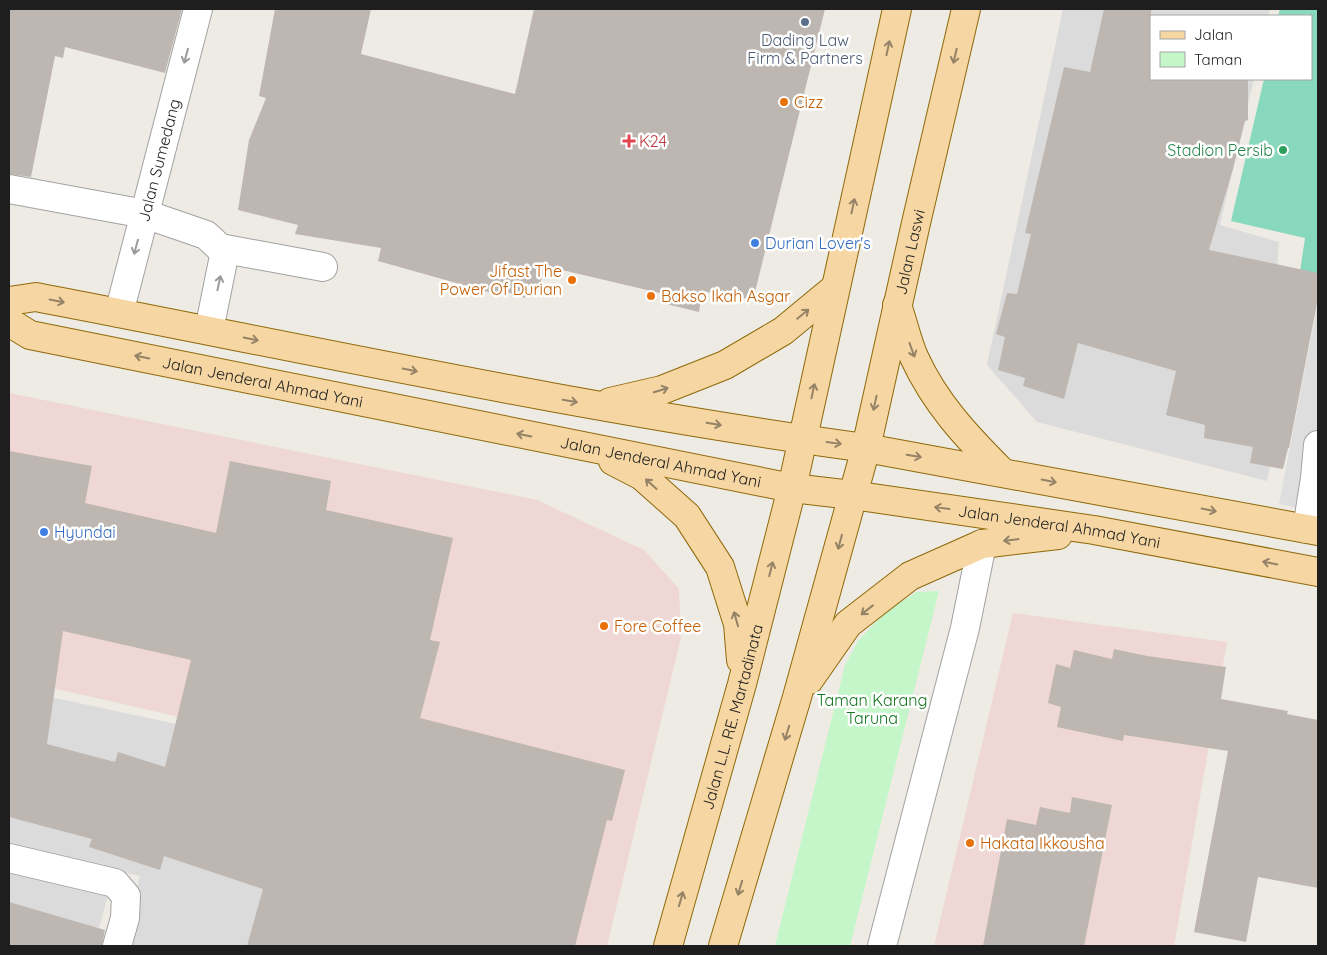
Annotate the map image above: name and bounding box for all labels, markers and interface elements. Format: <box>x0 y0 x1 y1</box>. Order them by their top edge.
legend <box>1150 15 1312 80</box>
marker: Dading Law Firm & Partners <box>799 16 811 28</box>
text: Jalan <box>1194 25 1233 44</box>
place label: Dading Law Firm & Partners <box>747 30 863 68</box>
one-way arrow <box>884 40 893 56</box>
one-way arrow <box>181 47 190 63</box>
one-way arrow <box>950 48 959 64</box>
text: Taman <box>1194 50 1242 69</box>
place label: Cizz <box>794 92 823 112</box>
street label: Jalan Sumedang <box>133 96 184 224</box>
marker: Cizz <box>778 96 790 108</box>
place label: K24 <box>639 131 667 151</box>
marker: K24 <box>623 135 635 147</box>
place label: Stadion Persib <box>1167 140 1273 160</box>
marker: Stadion Persib <box>1277 144 1289 156</box>
one-way arrow <box>849 199 858 215</box>
street label: Jalan Laswi <box>890 207 929 297</box>
place label: Durian Lover's <box>765 233 871 253</box>
marker: Durian Lover's <box>749 237 761 249</box>
one-way arrow <box>131 239 140 255</box>
place label: Jifast The Power Of Durian <box>440 261 562 299</box>
marker: Jifast The Power Of Durian <box>566 274 578 286</box>
one-way arrow <box>214 275 224 291</box>
place label: Bakso Ikah Asgar <box>661 286 790 306</box>
marker: Bakso Ikah Asgar <box>645 290 657 302</box>
one-way arrow <box>48 296 64 306</box>
one-way arrow <box>797 309 810 320</box>
one-way arrow <box>242 334 258 344</box>
one-way arrow <box>908 342 917 358</box>
one-way arrow <box>134 352 150 361</box>
street label: Jalan Jenderal Ahmad Yani <box>160 352 365 412</box>
one-way arrow <box>402 366 418 375</box>
one-way arrow <box>652 384 668 394</box>
one-way arrow <box>809 384 818 400</box>
one-way arrow <box>870 395 880 411</box>
one-way arrow <box>561 396 577 406</box>
one-way arrow <box>705 420 721 430</box>
one-way arrow <box>516 430 532 439</box>
street label: Jalan Jenderal Ahmad Yani <box>559 432 763 492</box>
one-way arrow <box>826 438 842 448</box>
one-way arrow <box>905 452 921 462</box>
one-way arrow <box>1041 476 1057 486</box>
one-way arrow <box>645 479 658 490</box>
street label: Jalan Jenderal Ahmad Yani <box>957 500 1162 552</box>
one-way arrow <box>934 503 950 513</box>
one-way arrow <box>1201 506 1217 516</box>
place label: Hyundai <box>54 522 116 542</box>
marker: Hyundai <box>38 526 50 538</box>
one-way arrow <box>834 534 844 550</box>
one-way arrow <box>1003 535 1019 545</box>
one-way arrow <box>1263 558 1279 568</box>
one-way arrow <box>767 562 776 578</box>
one-way arrow <box>861 604 874 615</box>
one-way arrow <box>731 611 740 627</box>
place label: Fore Coffee <box>614 616 701 636</box>
marker: Fore Coffee <box>598 620 610 632</box>
street label: Jalan L.L. RE. Martadinata <box>697 622 767 812</box>
park label: Taman Karang Taruna <box>816 690 928 728</box>
one-way arrow <box>781 724 791 740</box>
place label: Hakata Ikkousha <box>980 833 1105 853</box>
marker: Hakata Ikkousha <box>964 837 976 849</box>
one-way arrow <box>735 880 745 896</box>
one-way arrow <box>677 892 687 908</box>

